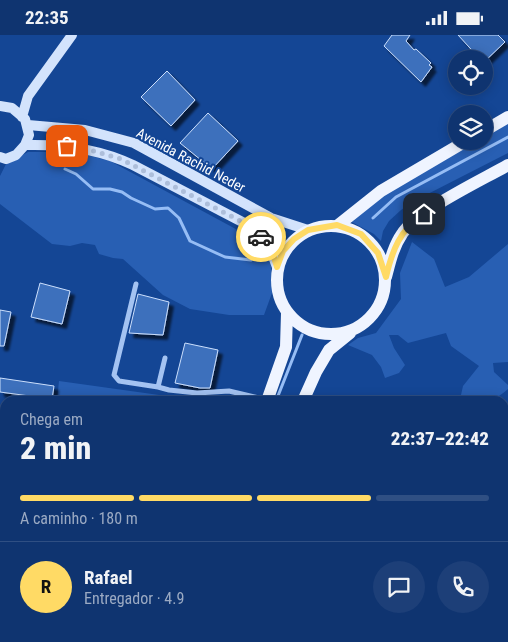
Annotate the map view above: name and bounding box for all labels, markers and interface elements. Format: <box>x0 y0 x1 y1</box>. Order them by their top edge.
text: 22:35 <box>25 6 69 29</box>
map controls <box>448 50 493 150</box>
button: locate <box>448 50 493 95</box>
button: layers <box>448 105 493 150</box>
pin <box>46 125 88 167</box>
street label: Avenida Rachid Neder <box>134 125 248 195</box>
icon: bag <box>53 132 81 160</box>
pin <box>403 193 445 235</box>
icon: home <box>410 200 438 228</box>
courier <box>236 212 286 262</box>
icon: car <box>247 223 275 251</box>
text: Chega em <box>20 410 83 429</box>
text: 22:37–22:42 <box>391 427 489 450</box>
text: 2 min <box>20 429 91 467</box>
text: A caminho · 180 m <box>20 509 138 528</box>
button: chat <box>373 561 425 613</box>
button: phone <box>437 561 489 613</box>
text: Rafael <box>84 566 133 589</box>
text: R <box>41 575 51 598</box>
text: Entregador · 4.9 <box>84 589 184 608</box>

